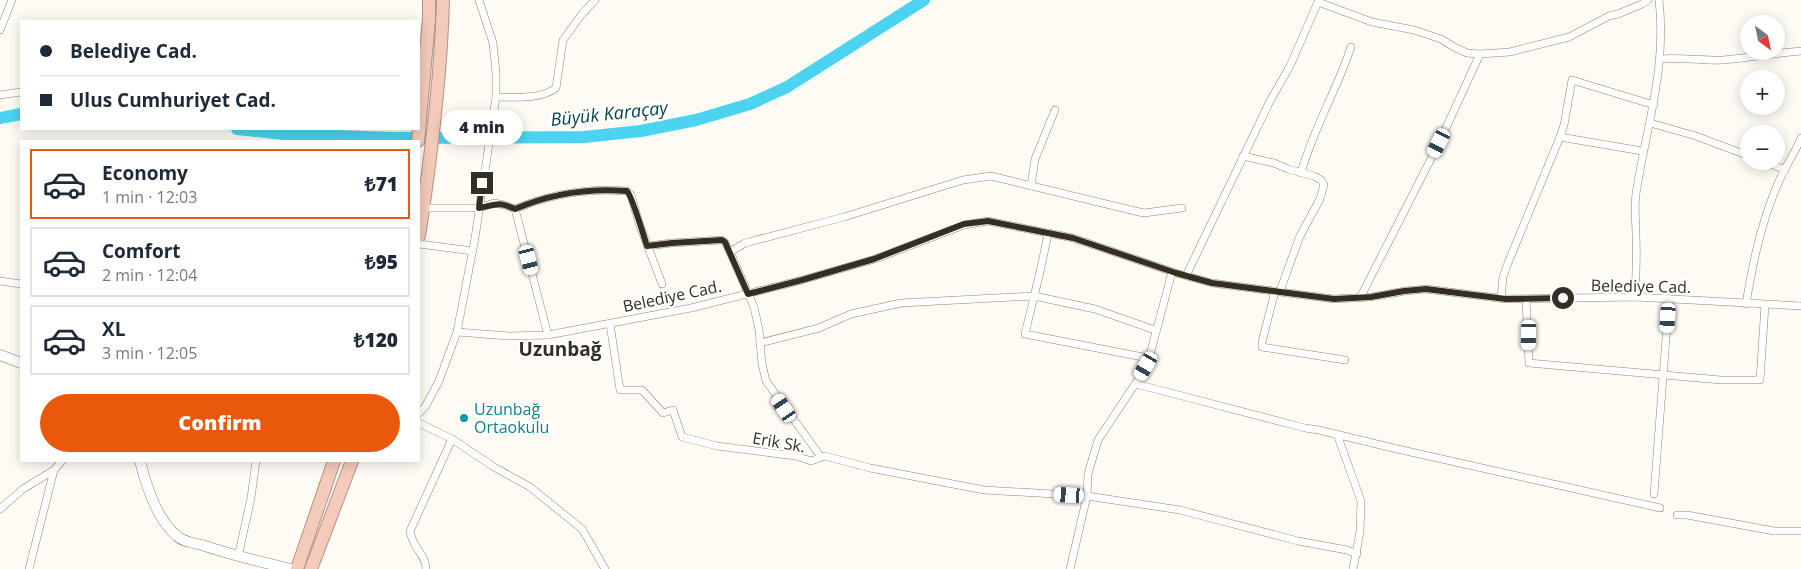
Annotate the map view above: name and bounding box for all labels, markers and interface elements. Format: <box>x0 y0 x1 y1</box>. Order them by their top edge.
north arrow <box>1740 15 1785 60</box>
map controls <box>1740 15 1785 170</box>
text: Belediye Cad. <box>70 38 197 64</box>
button: + <box>1740 70 1785 115</box>
text: Ulus Cumhuriyet Cad. <box>70 87 276 113</box>
water label: Büyük Karaçay <box>549 95 670 131</box>
callout: 4 min <box>441 110 523 146</box>
text: 4 min <box>459 116 505 138</box>
button: − <box>1740 125 1785 170</box>
car <box>1425 126 1452 160</box>
text: Economy <box>102 160 188 186</box>
icon: car <box>42 162 87 207</box>
text: ₺71 <box>365 171 398 197</box>
route end <box>471 172 493 194</box>
text: 1 min · 12:03 <box>102 186 197 208</box>
text: Comfort <box>102 238 181 264</box>
icon: car <box>42 240 87 285</box>
car <box>518 244 539 276</box>
text: ₺95 <box>365 249 398 275</box>
text: 2 min · 12:04 <box>102 264 197 286</box>
street label: Belediye Cad. <box>1591 274 1691 298</box>
street label: Belediye Cad. <box>621 275 723 317</box>
route start <box>1552 287 1574 309</box>
car <box>1659 303 1676 333</box>
text: XL <box>102 316 125 342</box>
icon: car <box>42 318 87 363</box>
car <box>1521 320 1536 350</box>
text: ₺120 <box>354 327 398 353</box>
district label: Uzunbağ <box>519 336 602 362</box>
text: 3 min · 12:05 <box>102 342 197 364</box>
car <box>1132 349 1159 383</box>
car <box>769 391 798 425</box>
button: Confirm <box>40 394 400 452</box>
place label: Uzunbağ Ortaokulu <box>474 398 549 438</box>
marker: Uzunbağ Ortaokulu <box>458 412 470 424</box>
street label: Erik Sk. <box>751 427 807 457</box>
car <box>1053 487 1084 503</box>

